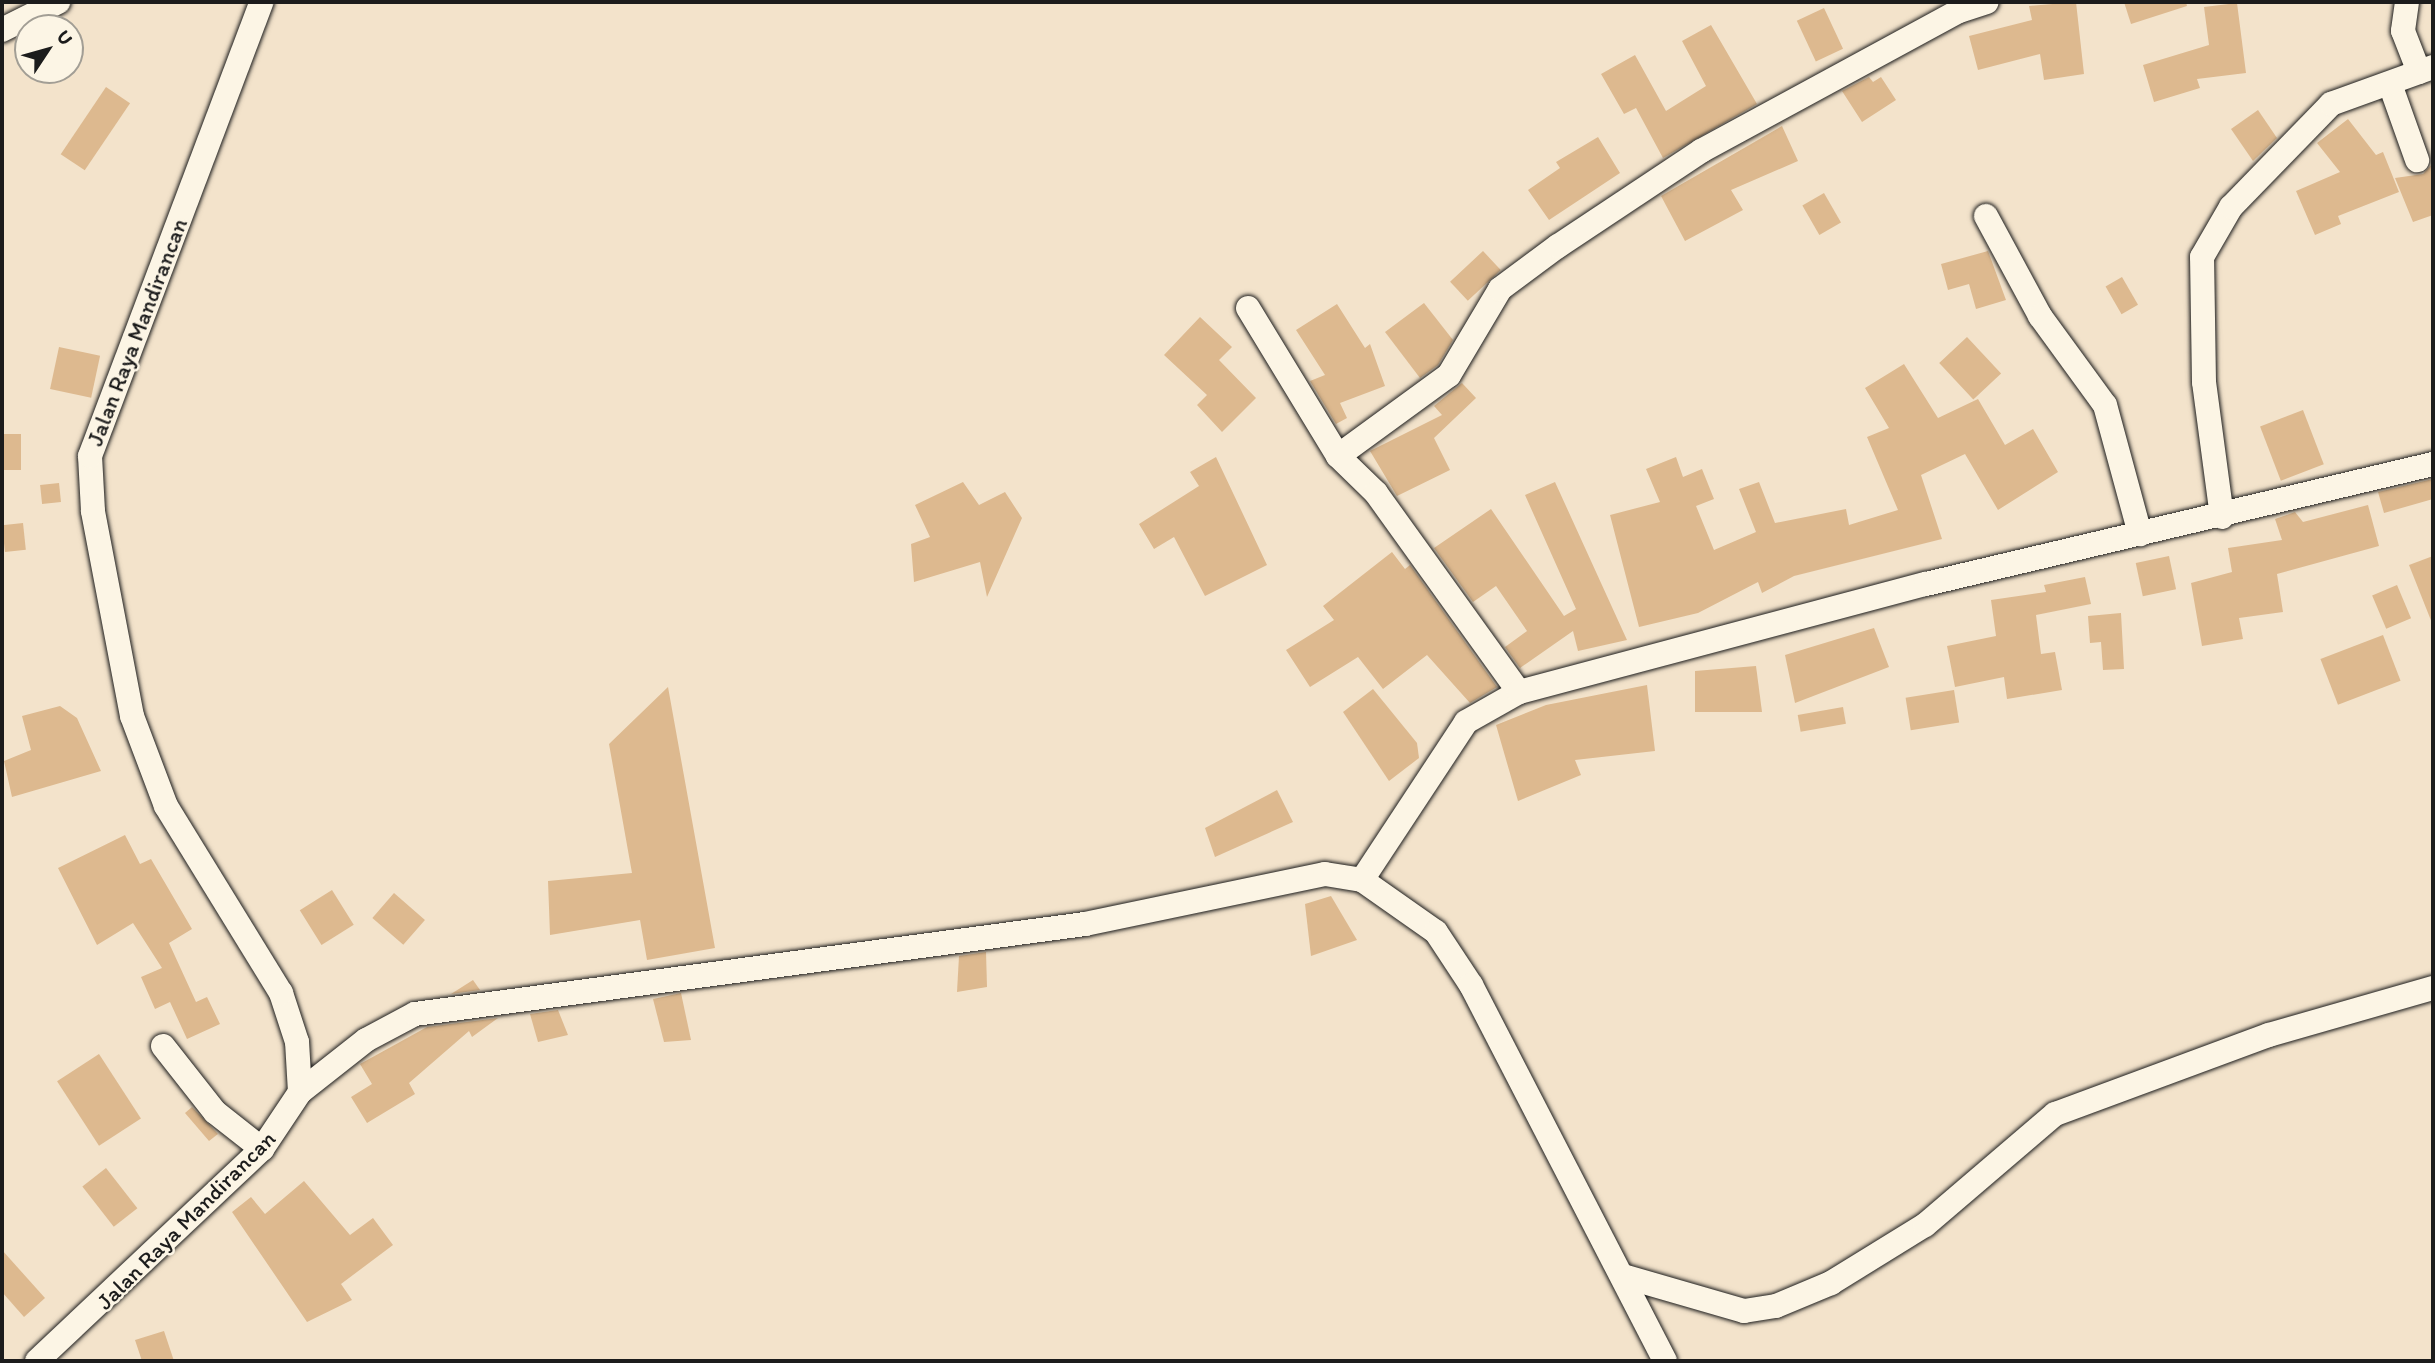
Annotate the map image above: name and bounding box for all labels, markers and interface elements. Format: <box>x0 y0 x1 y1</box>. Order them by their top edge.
north arrow <box>14 14 84 84</box>
text: U <box>52 26 78 49</box>
street label: Jalan Raya Mandirancan <box>81 214 193 450</box>
street label: Jalan Raya Mandirancan <box>91 1125 281 1315</box>

